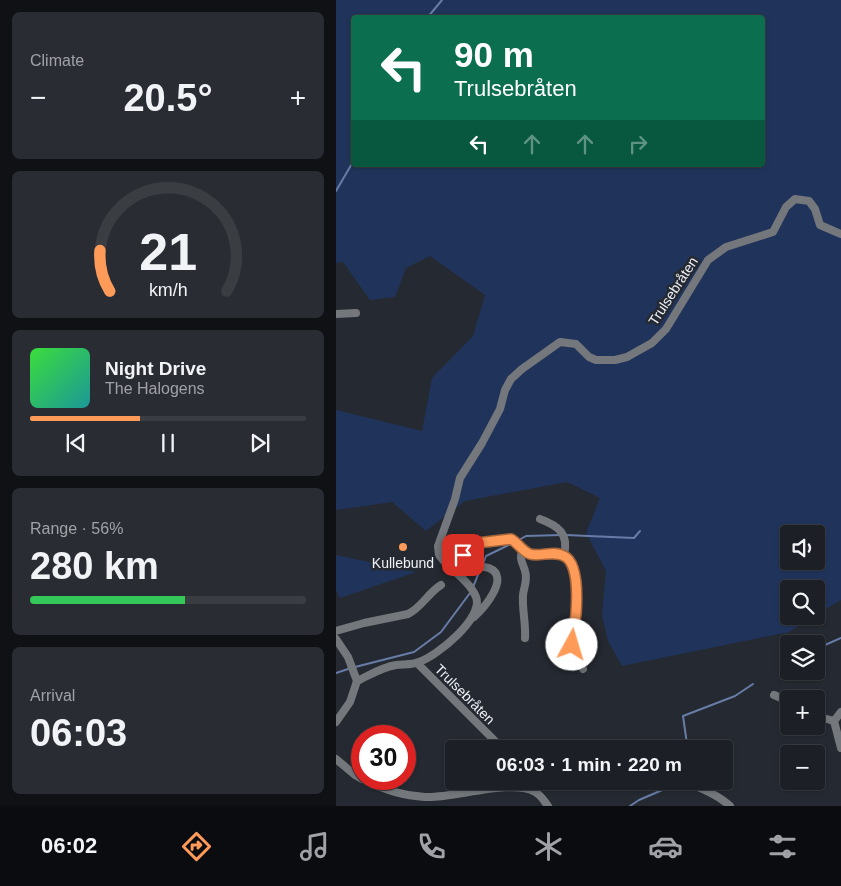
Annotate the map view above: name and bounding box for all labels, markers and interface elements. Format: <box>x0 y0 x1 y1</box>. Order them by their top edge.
icon: left <box>371 35 436 100</box>
text: 90 m <box>454 35 534 74</box>
text: Climate <box>30 52 84 69</box>
text: Trulsebråten <box>454 76 577 101</box>
text: 20.5° <box>123 77 213 119</box>
text: − <box>30 82 46 113</box>
text: + <box>290 82 306 113</box>
icon: left <box>465 130 493 158</box>
icon: ahead <box>518 130 546 158</box>
icon: ahead <box>571 130 599 158</box>
icon: right <box>624 130 652 158</box>
text: 21 <box>139 223 197 281</box>
street label: Trulsebråten <box>645 254 701 328</box>
text: km/h <box>149 280 187 300</box>
text: Night Drive <box>105 358 206 379</box>
text: The Halogens <box>105 380 205 397</box>
icon: previous <box>62 429 90 457</box>
icon: pause <box>154 429 182 457</box>
icon: next <box>246 429 274 457</box>
text: Range · 56% <box>30 520 123 537</box>
map controls <box>780 525 825 790</box>
button: sound <box>780 525 825 570</box>
pin <box>442 534 484 576</box>
marker: Kullebund <box>397 541 409 553</box>
icon: arrive <box>449 541 477 569</box>
text: 280 km <box>30 545 159 587</box>
place label: Kullebund <box>372 555 434 571</box>
button: search <box>780 580 825 625</box>
position arrow <box>545 618 597 670</box>
button: layers <box>780 635 825 680</box>
street label: Trulsebråten <box>432 661 498 727</box>
text: Arrival <box>30 687 75 704</box>
button: + <box>780 690 825 735</box>
text: 06:03 <box>30 712 127 754</box>
speed limit sign: 30 <box>351 725 416 790</box>
button: − <box>780 745 825 790</box>
text: 06:03 · 1 min · 220 m <box>496 754 682 775</box>
icon: directions <box>179 829 214 864</box>
icon: music <box>297 829 332 864</box>
icon: phone <box>414 829 449 864</box>
icon: climate <box>531 829 566 864</box>
icon: car <box>648 829 683 864</box>
icon: filters <box>765 829 800 864</box>
text: 06:02 <box>41 833 97 858</box>

